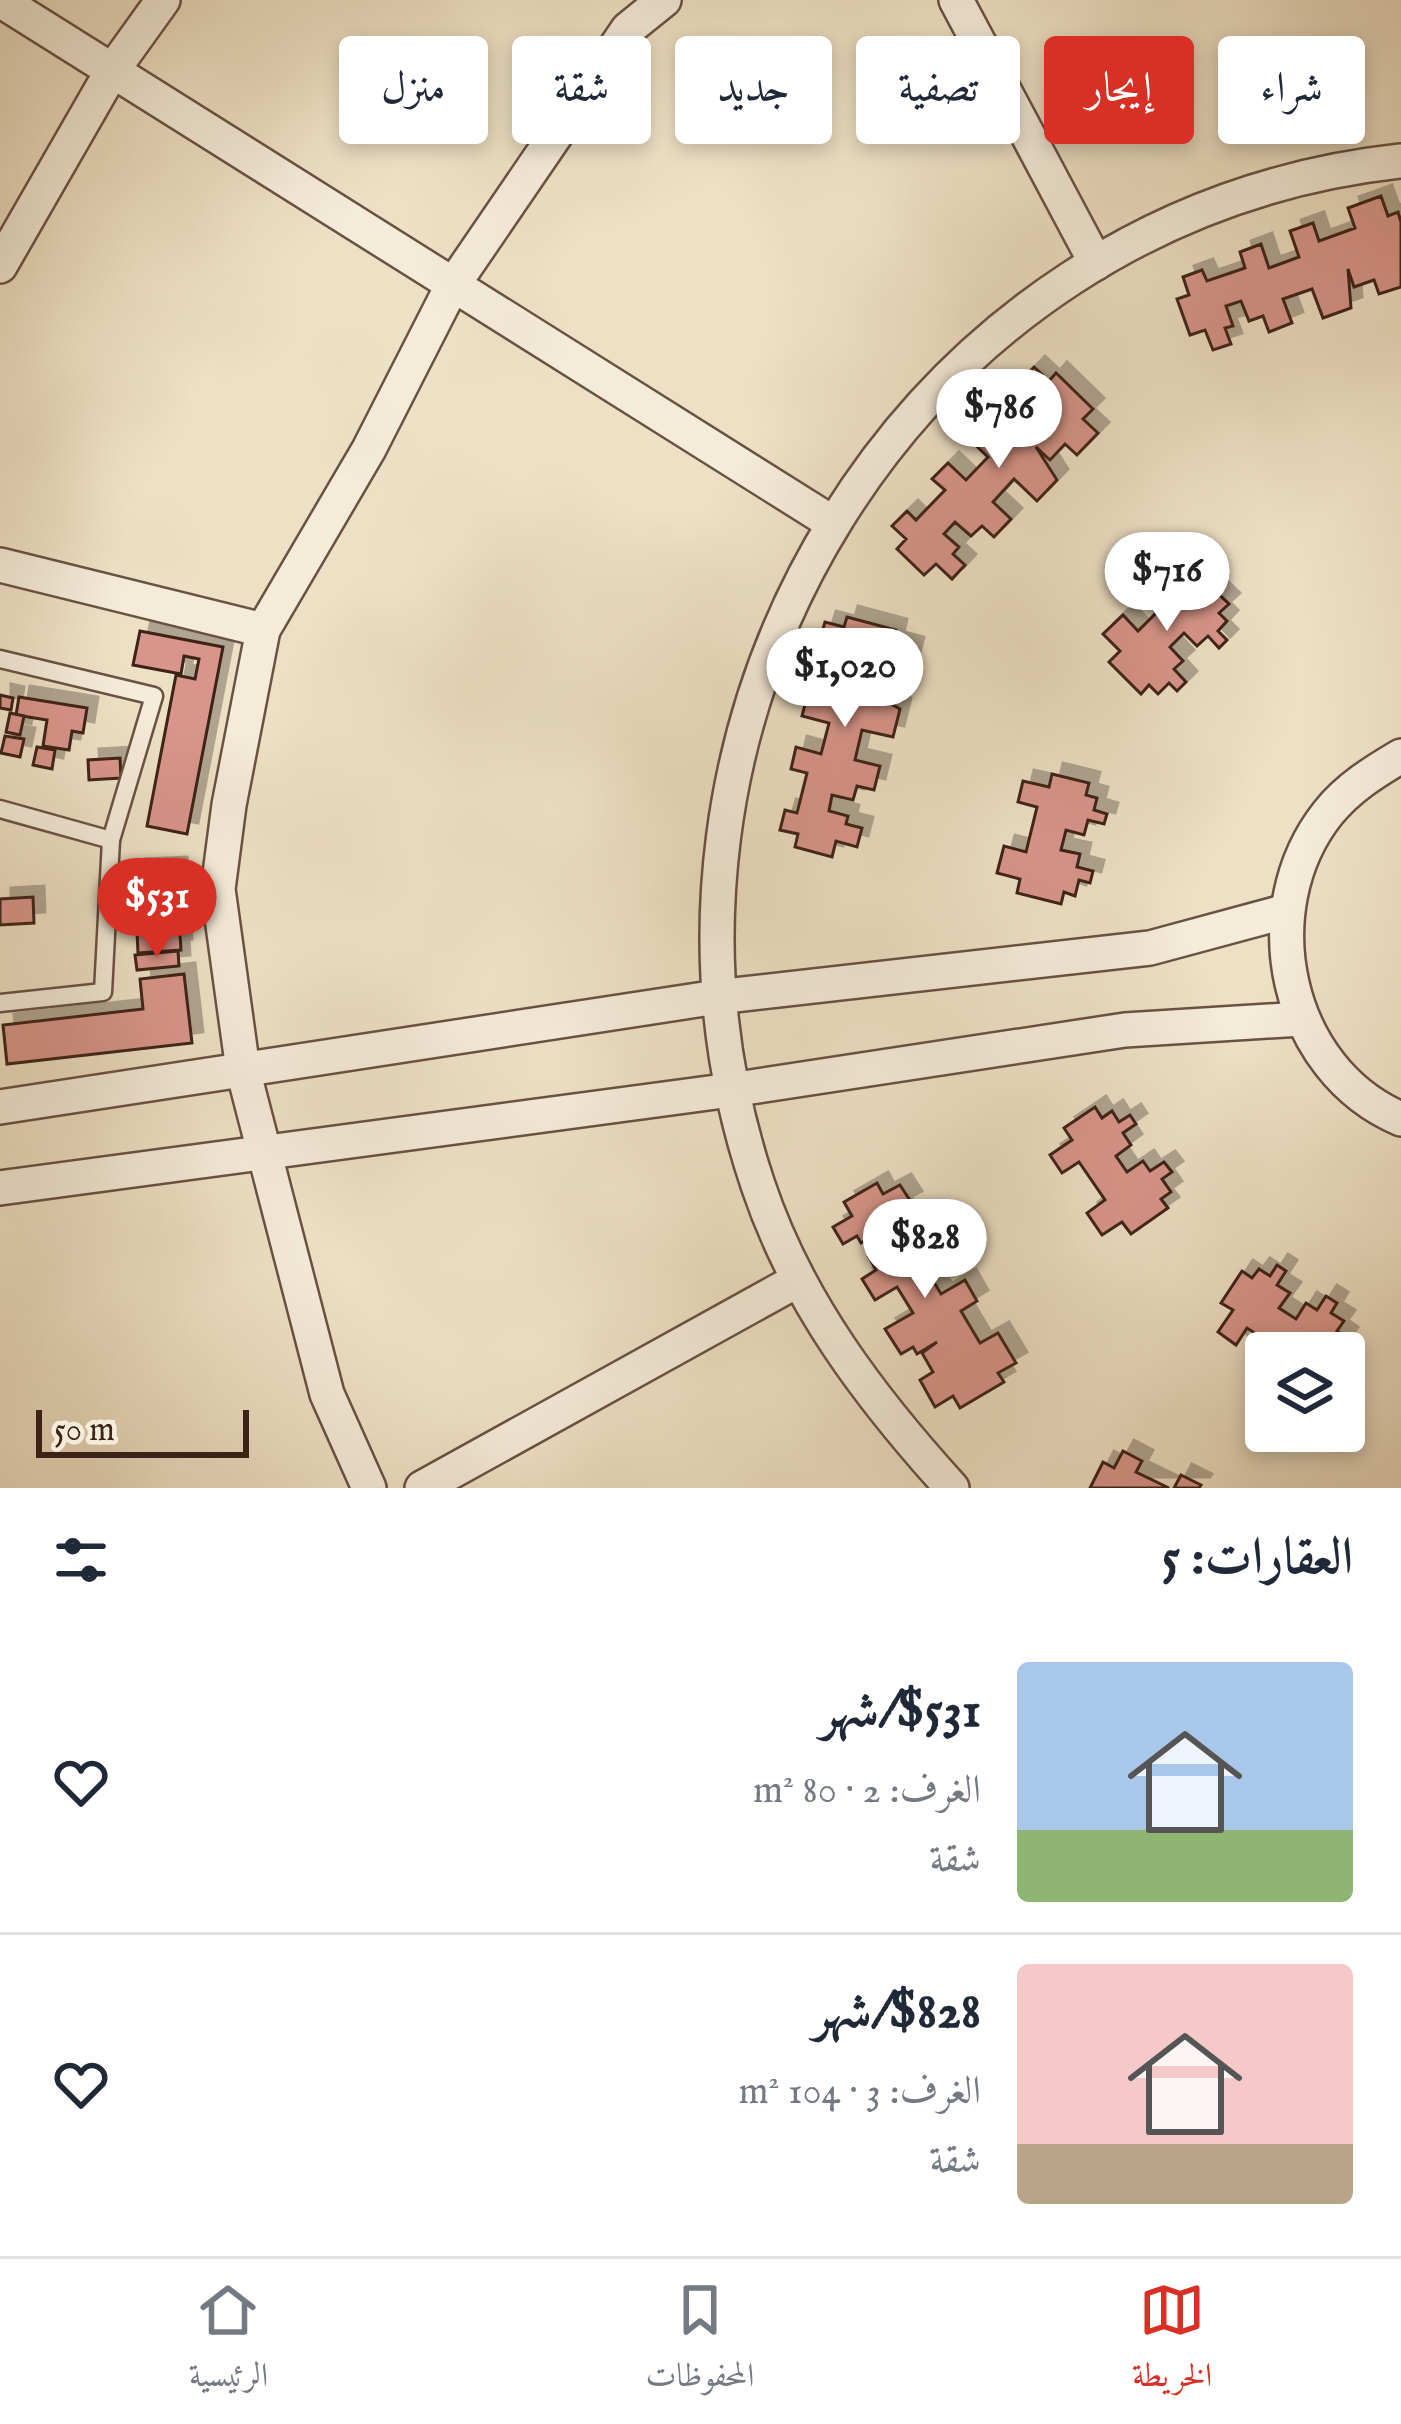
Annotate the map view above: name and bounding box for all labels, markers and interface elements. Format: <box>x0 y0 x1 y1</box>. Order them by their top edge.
chip: منزل <box>339 36 488 144</box>
chip: شقة <box>512 36 651 144</box>
chip: جديد <box>675 36 832 144</box>
chip: تصفية <box>856 36 1020 144</box>
chip: إيجار <box>1044 36 1194 144</box>
chip: شراء <box>1218 36 1365 144</box>
pin: $786 <box>928 369 1070 471</box>
text: $786 <box>963 383 1035 432</box>
pin: $716 <box>1096 532 1238 634</box>
text: $716 <box>1132 546 1202 595</box>
pin: $1,020 <box>747 628 943 730</box>
text: $1,020 <box>793 642 897 691</box>
pin: $531 <box>86 858 228 960</box>
text: $531 <box>125 872 189 921</box>
pin: $828 <box>854 1199 996 1301</box>
text: $828 <box>890 1213 960 1262</box>
map controls <box>1245 1332 1365 1452</box>
button: layers <box>1245 1332 1365 1452</box>
scale bar <box>36 1404 249 1457</box>
text: 50 m <box>54 1410 115 1452</box>
icon: filters <box>48 1527 114 1593</box>
text: العقارات: 5 <box>1162 1527 1353 1592</box>
text: $531/شهر <box>820 1680 981 1745</box>
icon: home <box>1113 1710 1257 1854</box>
icon: heart <box>48 1749 114 1815</box>
text: الغرف: 2 · 80 m² <box>753 1767 981 1816</box>
text: شقة <box>929 1836 981 1885</box>
text: $828/شهر <box>813 1981 981 2046</box>
icon: home <box>1113 2012 1257 2156</box>
icon: heart <box>48 2051 114 2117</box>
text: الغرف: 3 · 104 m² <box>739 2068 981 2117</box>
text: شقة <box>929 2137 981 2186</box>
tab: الرئيسية <box>189 2277 268 2407</box>
tab: المحفوظات <box>646 2277 754 2407</box>
tab: الخريطة <box>1132 2277 1212 2407</box>

